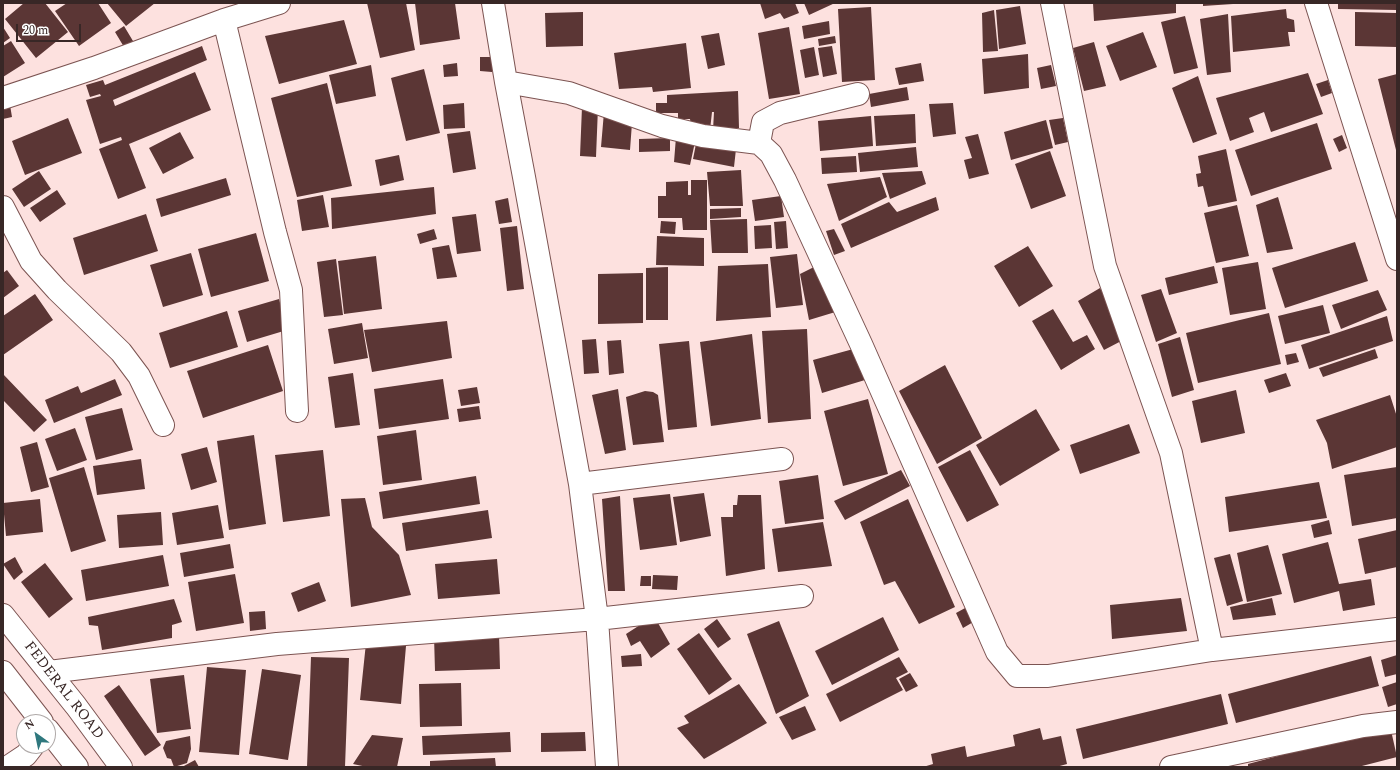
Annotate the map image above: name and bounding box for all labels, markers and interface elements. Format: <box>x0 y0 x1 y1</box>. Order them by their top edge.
scale bar <box>18 16 83 42</box>
text: 20 m <box>23 21 48 40</box>
street label: FEDERAL ROAD <box>19 638 107 744</box>
north arrow <box>16 714 56 754</box>
text: N <box>21 715 38 734</box>

